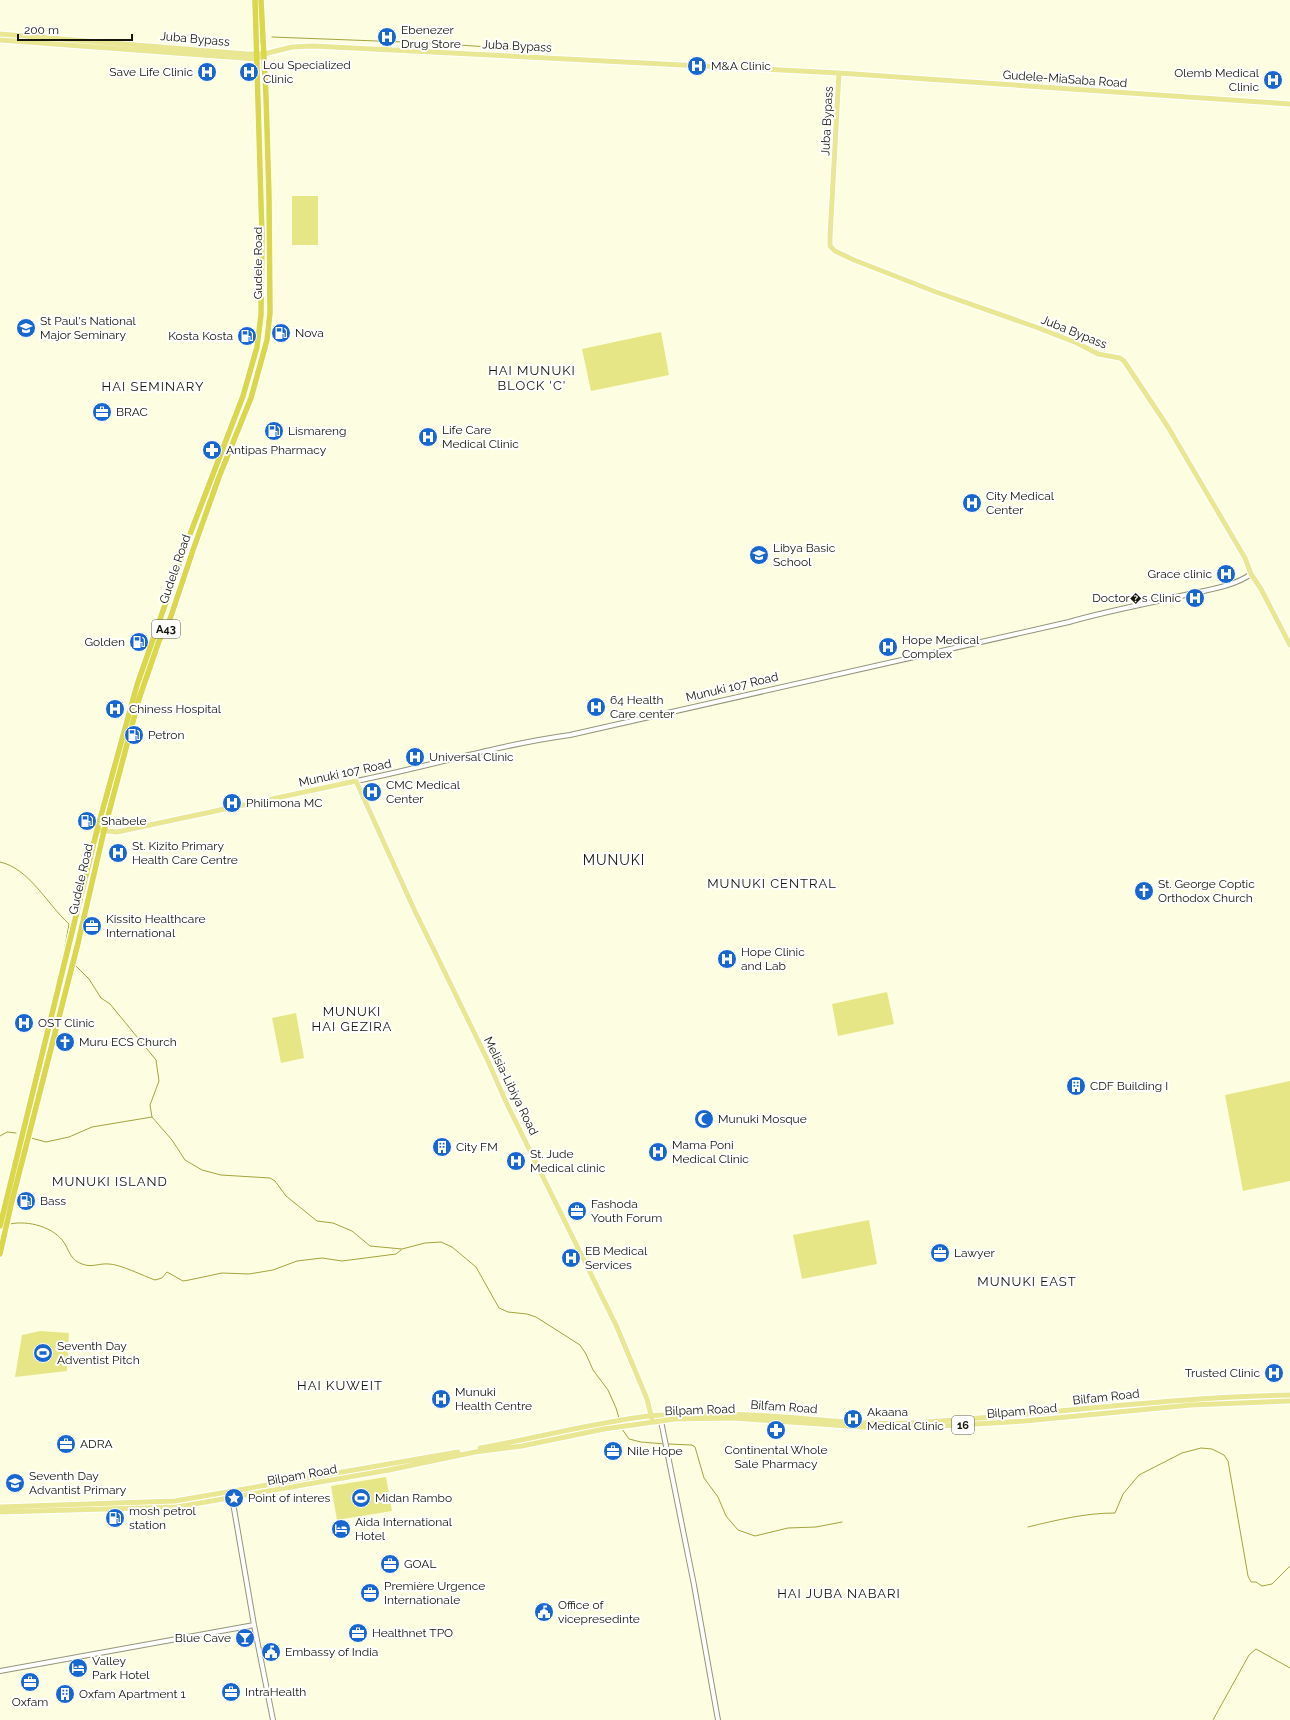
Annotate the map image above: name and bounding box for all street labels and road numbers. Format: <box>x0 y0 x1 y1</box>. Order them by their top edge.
street label: Juba Bypass <box>160 29 231 49</box>
street label: Juba Bypass <box>482 37 552 55</box>
street label: Gudele-MiaSaba Road <box>1002 68 1128 90</box>
street label: Juba Bypass <box>818 86 836 156</box>
street label: Gudele Road <box>251 227 265 299</box>
street label: Juba Bypass <box>1039 312 1109 352</box>
street label: Gudele Road <box>157 532 193 606</box>
road number: A43 <box>152 620 180 638</box>
street label: Munuki 107 Road <box>684 670 780 704</box>
street label: Munuki 107 Road <box>297 756 393 790</box>
street label: Gudele Road <box>66 842 96 916</box>
street label: Melisia-Libiya Road <box>481 1035 541 1137</box>
street label: Bilfam Road <box>1072 1387 1140 1407</box>
street label: Bilfam Road <box>750 1398 818 1416</box>
street label: Bilpam Road <box>986 1401 1058 1421</box>
street label: Bilpam Road <box>664 1402 736 1418</box>
road number: 16 <box>952 1416 974 1434</box>
street label: Bilpam Road <box>266 1462 338 1488</box>

